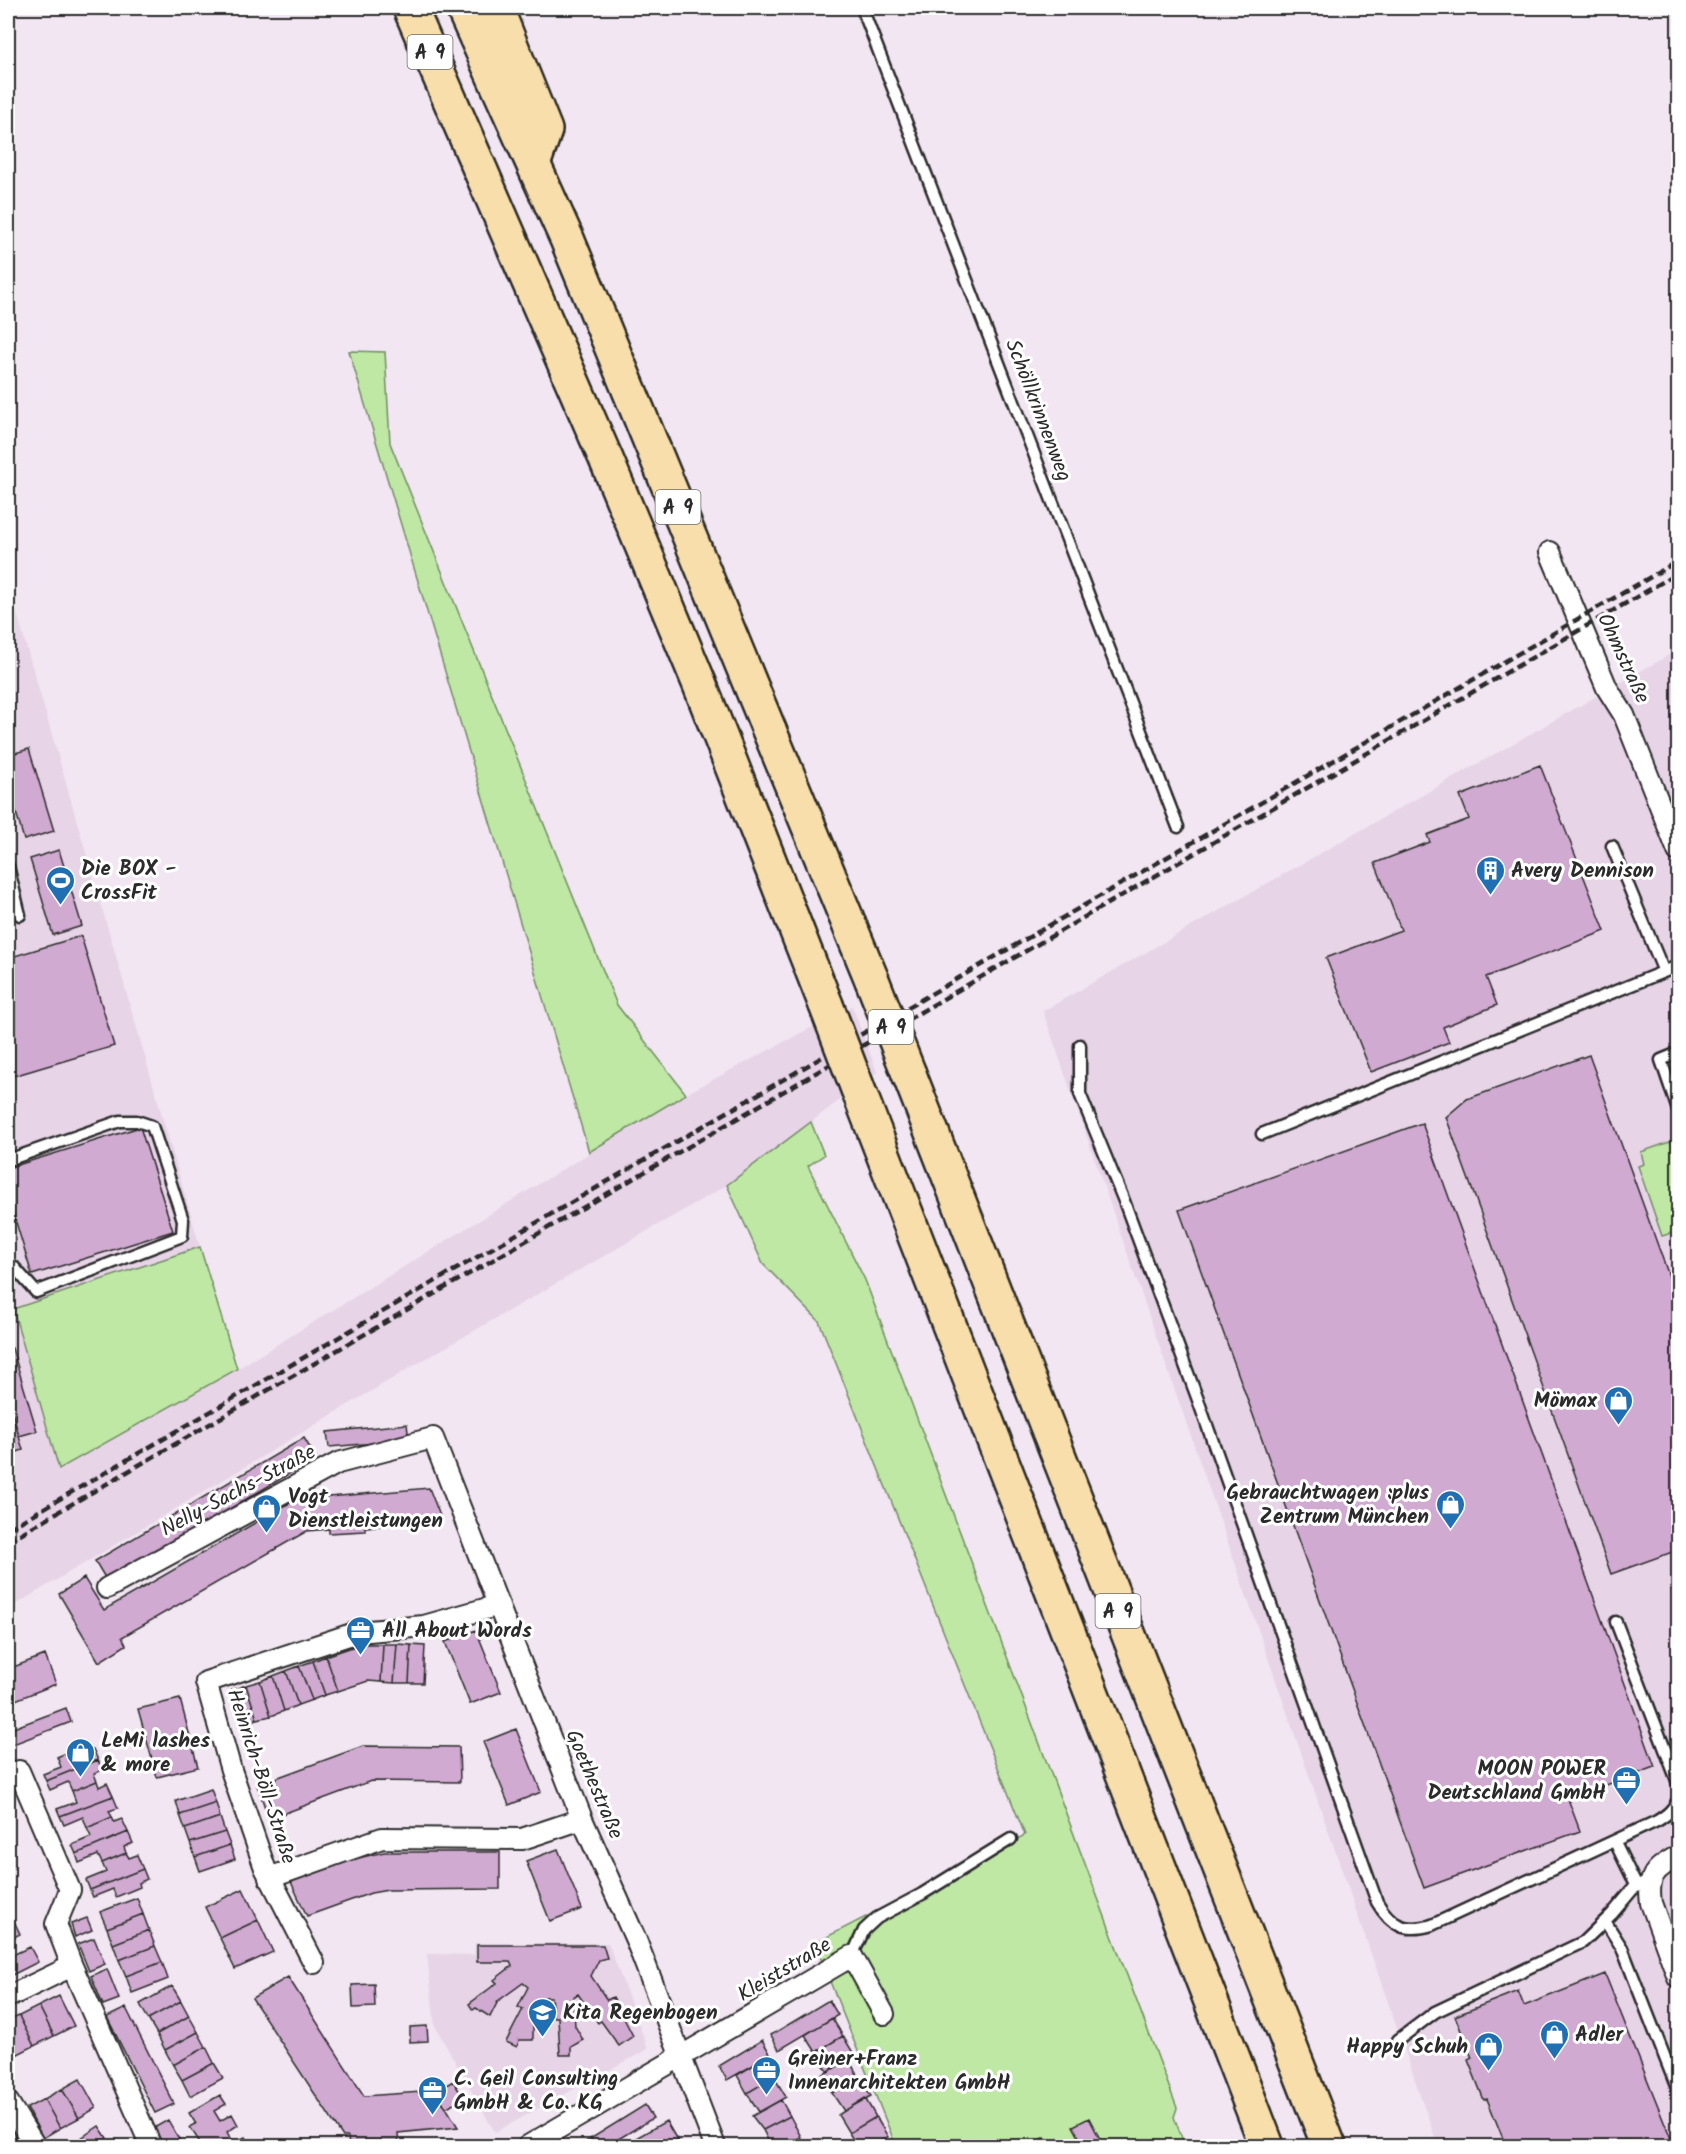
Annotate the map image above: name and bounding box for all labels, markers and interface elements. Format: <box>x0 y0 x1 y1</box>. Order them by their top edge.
road number: A 9 <box>408 35 452 69</box>
street label: Schöllkrinnenweg <box>995 335 1080 486</box>
road number: A 9 <box>656 490 700 524</box>
street label: Ohmstraße <box>1587 608 1658 710</box>
place label: Die BOX - CrossFit <box>81 853 176 910</box>
building icon: Avery Dennison <box>1474 854 1506 896</box>
place label: Avery Dennison <box>1511 855 1654 888</box>
sports icon: Die BOX - CrossFit <box>44 864 76 906</box>
road number: A 9 <box>868 1010 914 1044</box>
shop icon: Mömax <box>1602 1384 1634 1426</box>
place label: Mömax <box>1534 1385 1598 1418</box>
street label: Nelly-Sachs-Straße <box>155 1436 323 1546</box>
place label: Gebrauchtwagen :plus Zentrum München <box>1226 1477 1429 1534</box>
place label: Vogt Dienstleistungen <box>288 1481 443 1538</box>
shop icon: Gebrauchtwagen :plus Zentrum München <box>1434 1488 1466 1530</box>
shop icon: Vogt Dienstleistungen <box>251 1492 283 1534</box>
road number: A 9 <box>1096 1594 1140 1628</box>
office icon: All About Words <box>345 1614 377 1656</box>
place label: All About Words <box>382 1615 532 1648</box>
street label: Heinrich-Böll-Straße <box>217 1685 305 1869</box>
place label: LeMi lashes & more <box>101 1725 210 1782</box>
street label: Goethestraße <box>556 1725 632 1845</box>
shop icon: LeMi lashes & more <box>64 1736 96 1778</box>
place label: MOON POWER Deutschland GmbH <box>1428 1753 1606 1810</box>
office icon: MOON POWER Deutschland GmbH <box>1611 1764 1643 1806</box>
street label: Kleiststraße <box>731 1929 839 2011</box>
school or university icon: Kita Regenbogen <box>526 1996 558 2038</box>
place label: Kita Regenbogen <box>563 1997 718 2030</box>
shop icon: Adler <box>1538 2018 1570 2060</box>
place label: Adler <box>1575 2019 1624 2052</box>
shop icon: Happy Schuh <box>1473 2030 1505 2072</box>
place label: Happy Schuh <box>1346 2031 1468 2064</box>
place label: Greiner+Franz Innenarchitekten GmbH <box>788 2043 1011 2100</box>
office icon: Greiner+Franz Innenarchitekten GmbH <box>751 2054 783 2096</box>
place label: C. Geil Consulting GmbH & Co. KG <box>454 2063 618 2120</box>
office icon: C. Geil Consulting GmbH & Co. KG <box>417 2074 449 2116</box>

